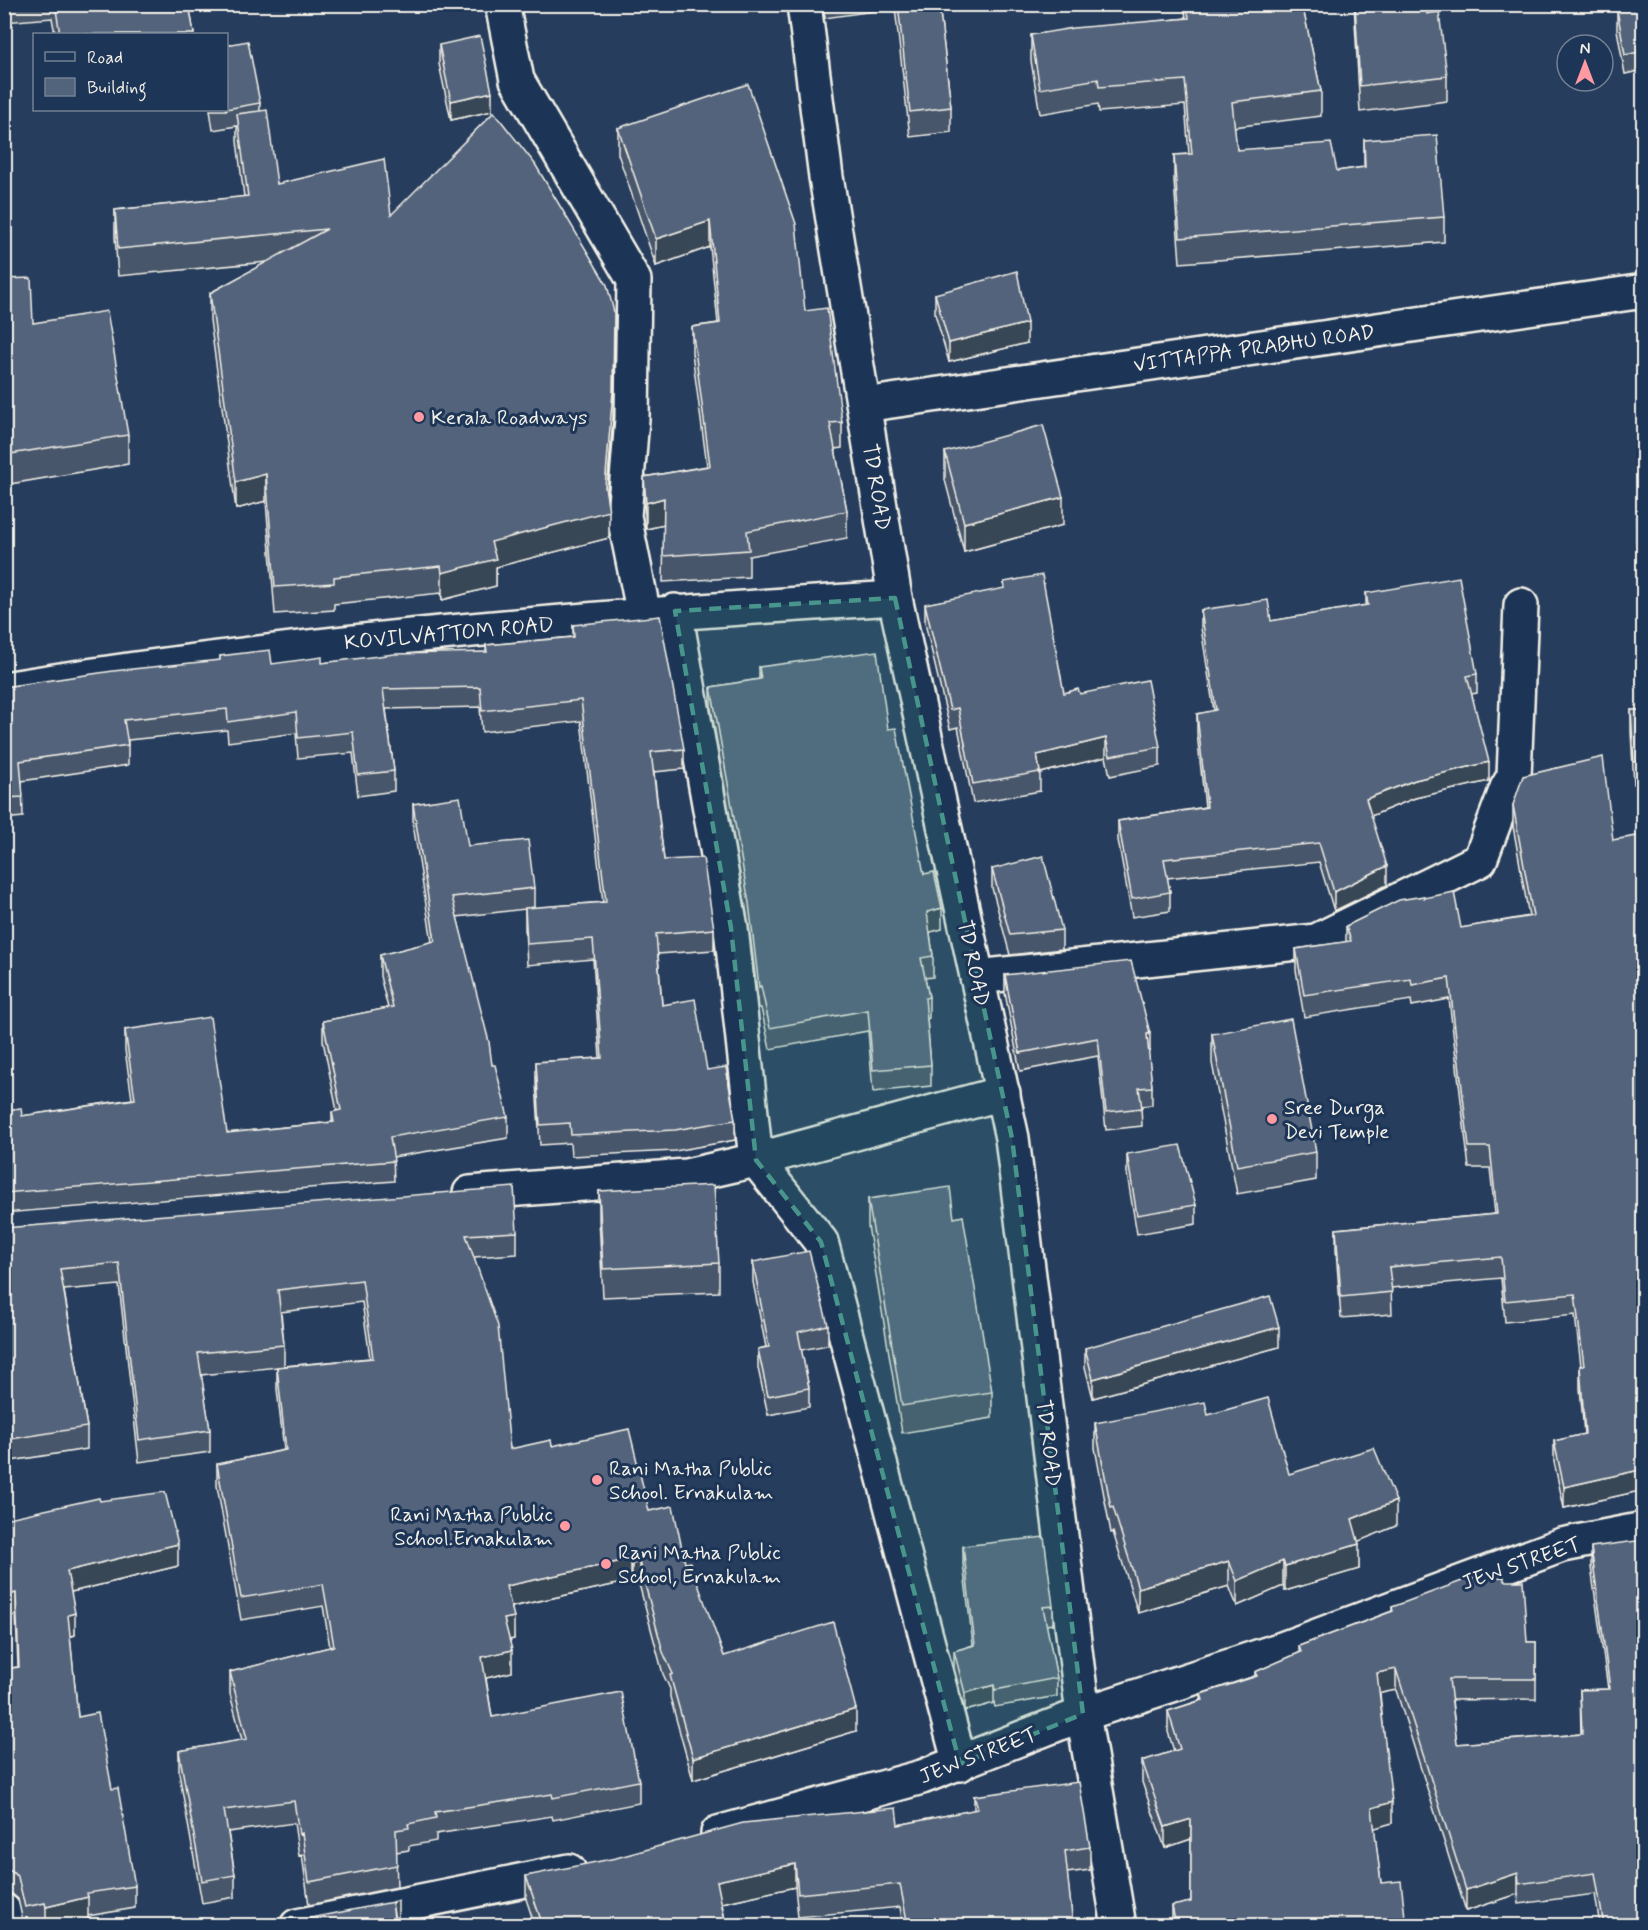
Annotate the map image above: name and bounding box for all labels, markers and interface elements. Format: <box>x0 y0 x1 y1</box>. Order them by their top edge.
legend <box>33 33 228 111</box>
north arrow <box>1555 33 1615 93</box>
text: N <box>1580 39 1590 60</box>
text: Road <box>87 46 123 70</box>
text: Building <box>87 76 147 102</box>
street label: VITTAPPA PRABHU ROAD <box>1132 318 1377 380</box>
place label: Kerala Roadways <box>431 404 588 432</box>
marker: Kerala Roadways <box>412 410 426 424</box>
street label: TD ROAD <box>855 442 897 533</box>
street label: KOVILVATTOM ROAD <box>343 611 555 657</box>
street label: TD ROAD <box>950 918 996 1009</box>
place label: Sree Durga Devi Temple <box>1284 1094 1389 1146</box>
marker: Sree Durga Devi Temple <box>1265 1112 1279 1126</box>
street label: TD ROAD <box>1029 1398 1067 1488</box>
place label: Rani Matha Public School. Ernakulam <box>609 1455 773 1507</box>
marker: Rani Matha Public School. Ernakulam <box>590 1473 604 1487</box>
place label: Rani Matha Public School.Ernakulam <box>390 1501 553 1553</box>
marker: Rani Matha Public School.Ernakulam <box>558 1519 572 1533</box>
street label: JEW STREET <box>1458 1530 1585 1597</box>
place label: Rani Matha Public School, Ernakulam <box>618 1539 781 1591</box>
marker: Rani Matha Public School, Ernakulam <box>599 1557 613 1571</box>
street label: JEW STREET <box>915 1721 1041 1791</box>

